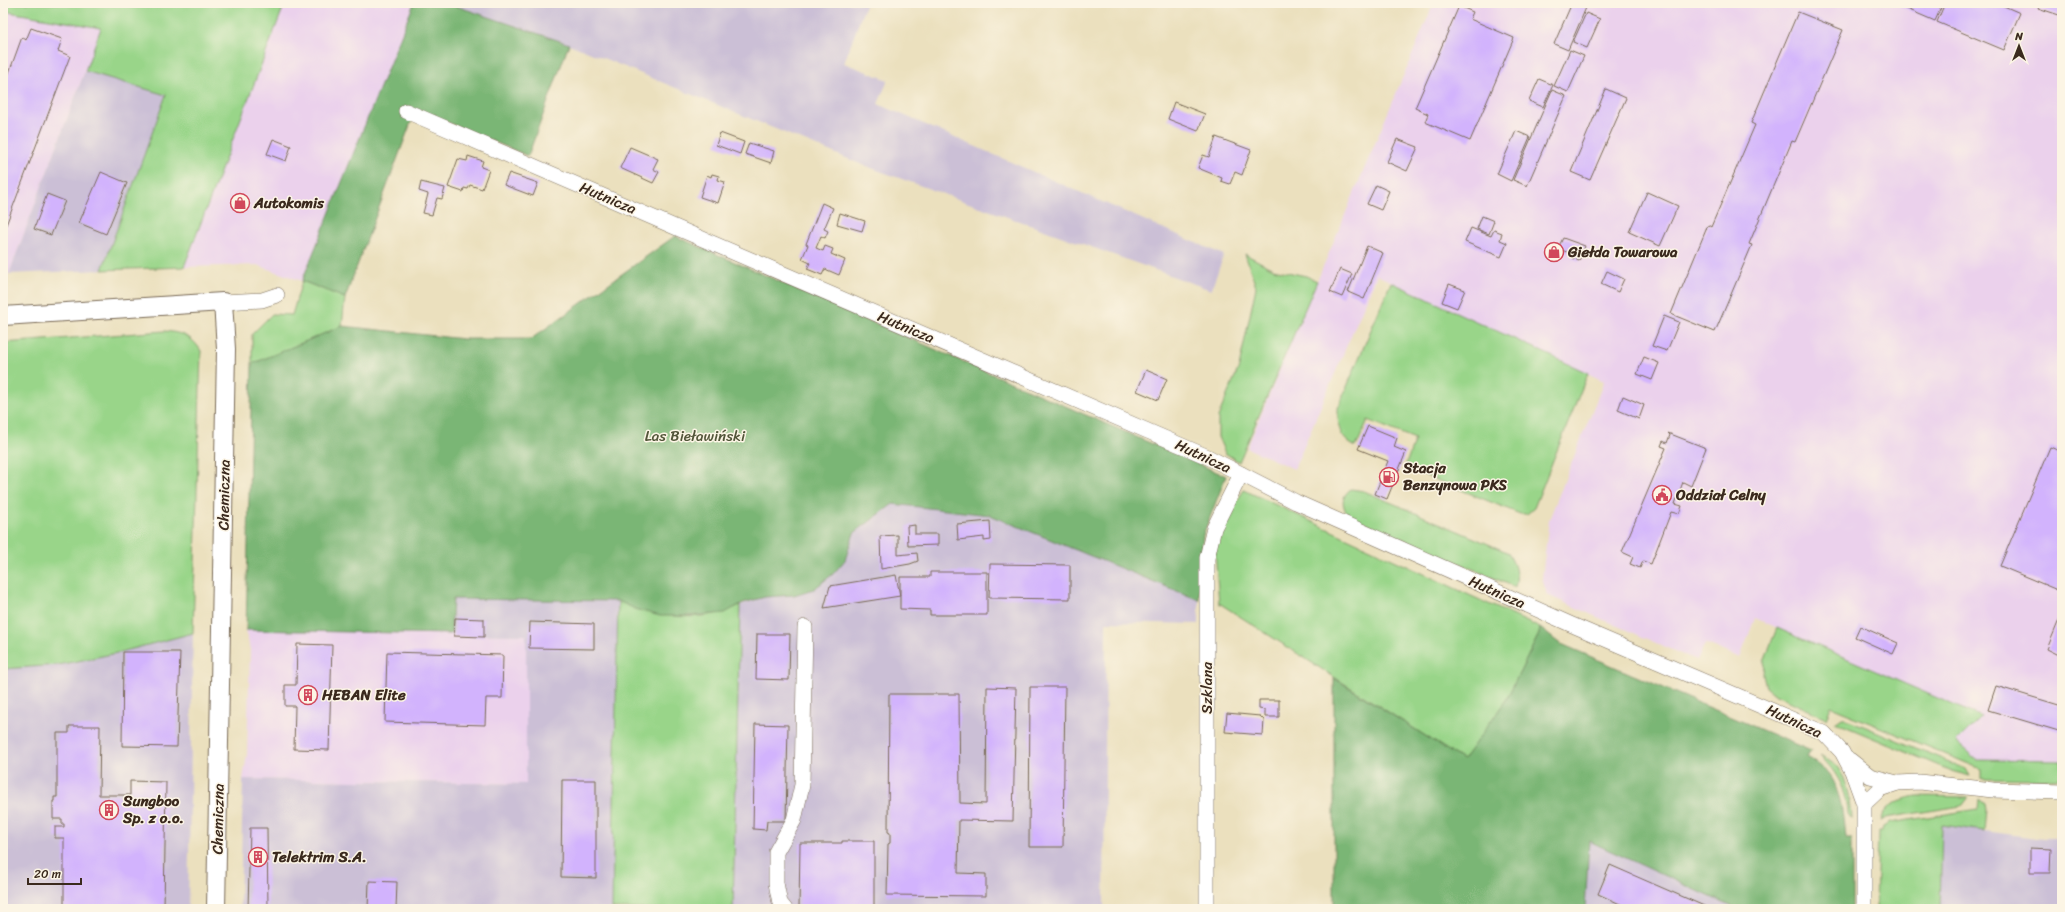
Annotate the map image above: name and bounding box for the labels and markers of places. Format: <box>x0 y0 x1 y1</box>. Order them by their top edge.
place label: Autokomis <box>253 190 325 216</box>
shop icon: Autokomis <box>229 192 251 214</box>
place label: Giełda Towarowa <box>1567 239 1678 265</box>
shop icon: Giełda Towarowa <box>1543 241 1565 263</box>
place label: Stacja Benzynowa PKS <box>1402 455 1508 498</box>
fuel station icon: Stacja Benzynowa PKS <box>1378 466 1400 488</box>
place label: Oddział Celny <box>1675 482 1766 508</box>
public building icon: Oddział Celny <box>1651 484 1673 506</box>
place label: HEBAN Elite <box>321 682 406 708</box>
building icon: HEBAN Elite <box>297 684 319 706</box>
place label: Sungboo Sp. z o.o. <box>122 788 184 831</box>
building icon: Sungboo Sp. z o.o. <box>98 799 120 821</box>
place label: Telektrim S.A. <box>272 844 367 870</box>
building icon: Telektrim S.A. <box>247 846 269 868</box>

